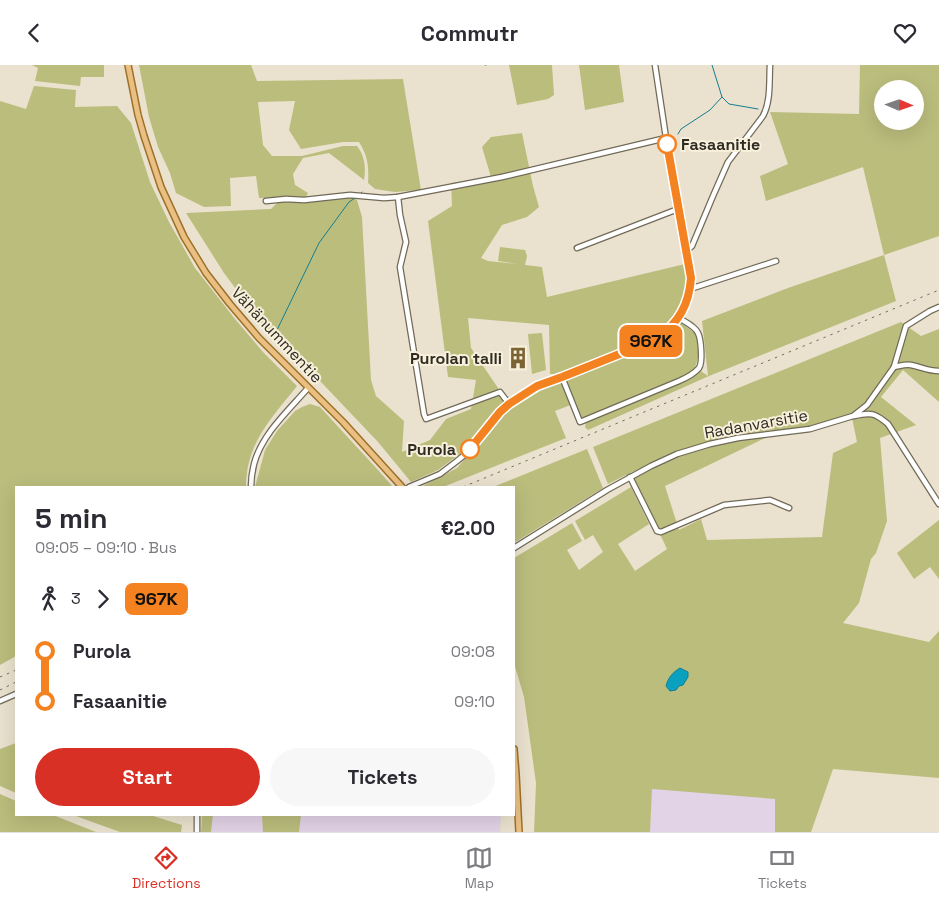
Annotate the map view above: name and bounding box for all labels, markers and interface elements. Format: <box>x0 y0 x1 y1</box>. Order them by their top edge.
icon: back <box>20 19 48 47</box>
text: Commutr <box>421 19 518 47</box>
icon: heart <box>891 19 919 47</box>
north arrow <box>874 80 924 130</box>
map controls <box>874 80 924 130</box>
marker: Fasaanitie <box>657 134 677 154</box>
place label: Fasaanitie <box>681 134 760 155</box>
street label: Vähänummentie <box>227 282 327 388</box>
line badge: 967K <box>616 325 686 357</box>
text: 967K <box>629 329 673 352</box>
building icon: Purolan talli <box>505 345 531 371</box>
place label: Purolan talli <box>410 348 502 369</box>
street label: Radanvarsitie <box>703 405 809 443</box>
place label: Purola <box>407 439 456 460</box>
marker: Purola <box>460 439 480 459</box>
text: 5 min <box>35 500 108 536</box>
text: €2.00 <box>441 516 495 541</box>
text: 09:05 – 09:10 · Bus <box>35 537 177 558</box>
icon: walk <box>35 585 63 613</box>
icon: forward <box>89 585 117 613</box>
text: 967K <box>135 587 178 610</box>
text: 3 <box>71 588 81 609</box>
text: Purola <box>73 639 131 664</box>
text: 09:08 <box>451 641 495 662</box>
text: Fasaanitie <box>73 689 167 714</box>
text: 09:10 <box>454 691 495 712</box>
button: Start <box>35 748 260 806</box>
button: Tickets <box>270 748 495 806</box>
tab: Directions <box>132 844 201 892</box>
tab: Map <box>465 844 494 892</box>
tab: Tickets <box>758 844 807 892</box>

